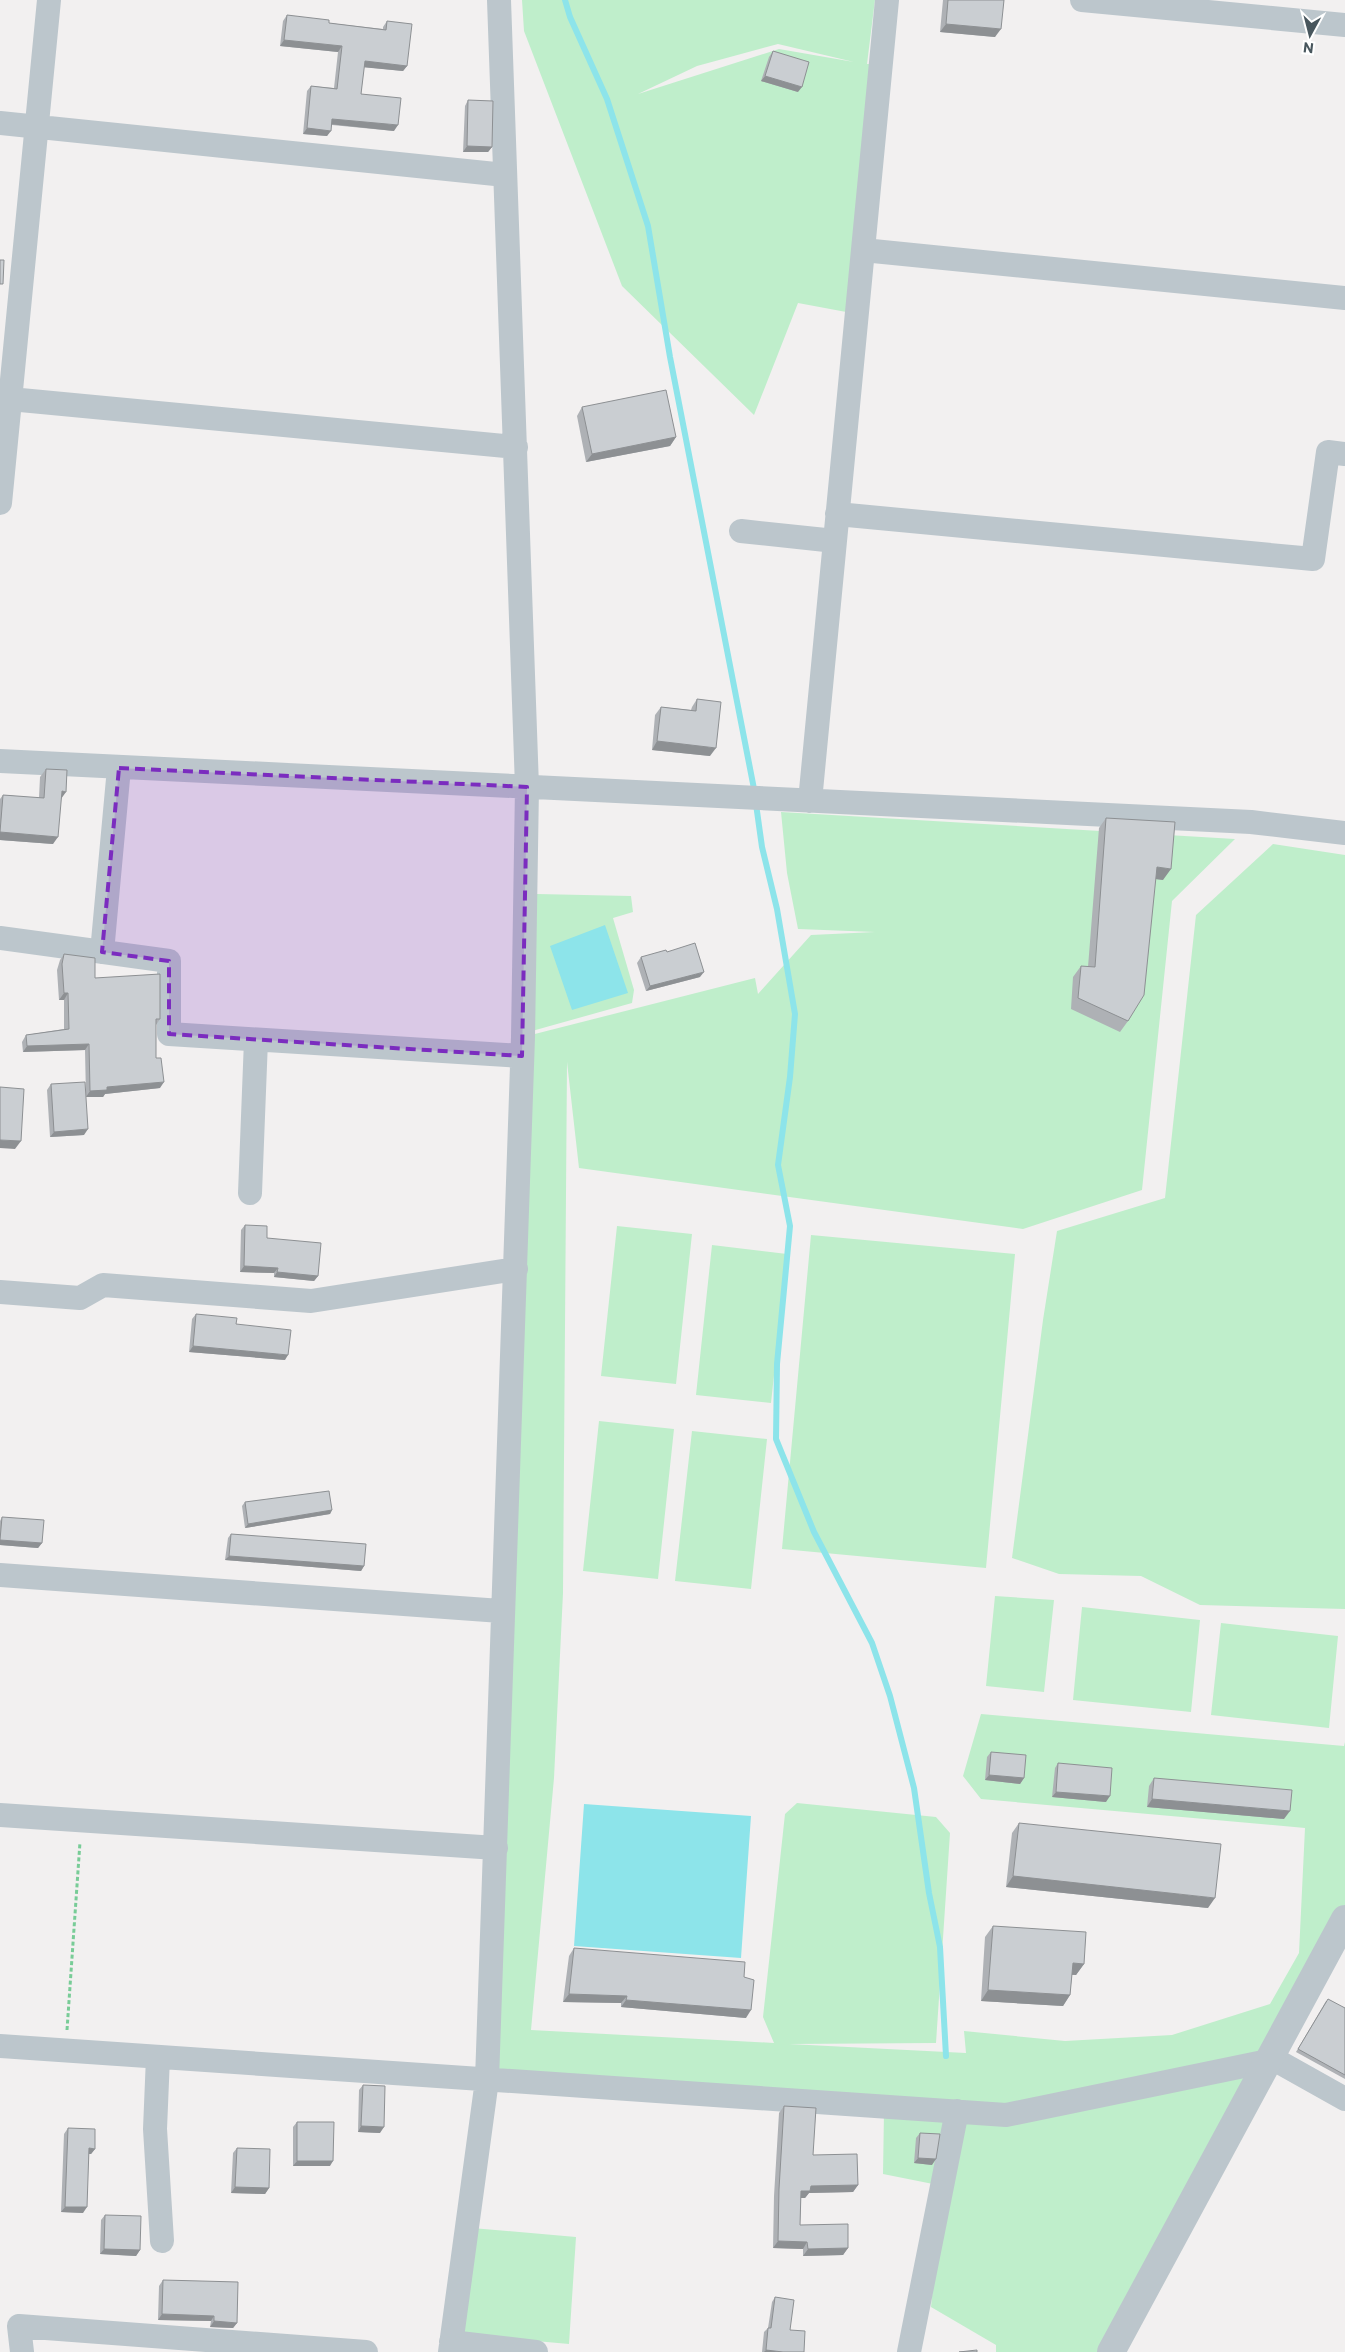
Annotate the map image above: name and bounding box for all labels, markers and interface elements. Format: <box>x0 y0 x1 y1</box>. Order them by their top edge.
north arrow <box>1285 10 1335 60</box>
text: N <box>1302 39 1315 57</box>

